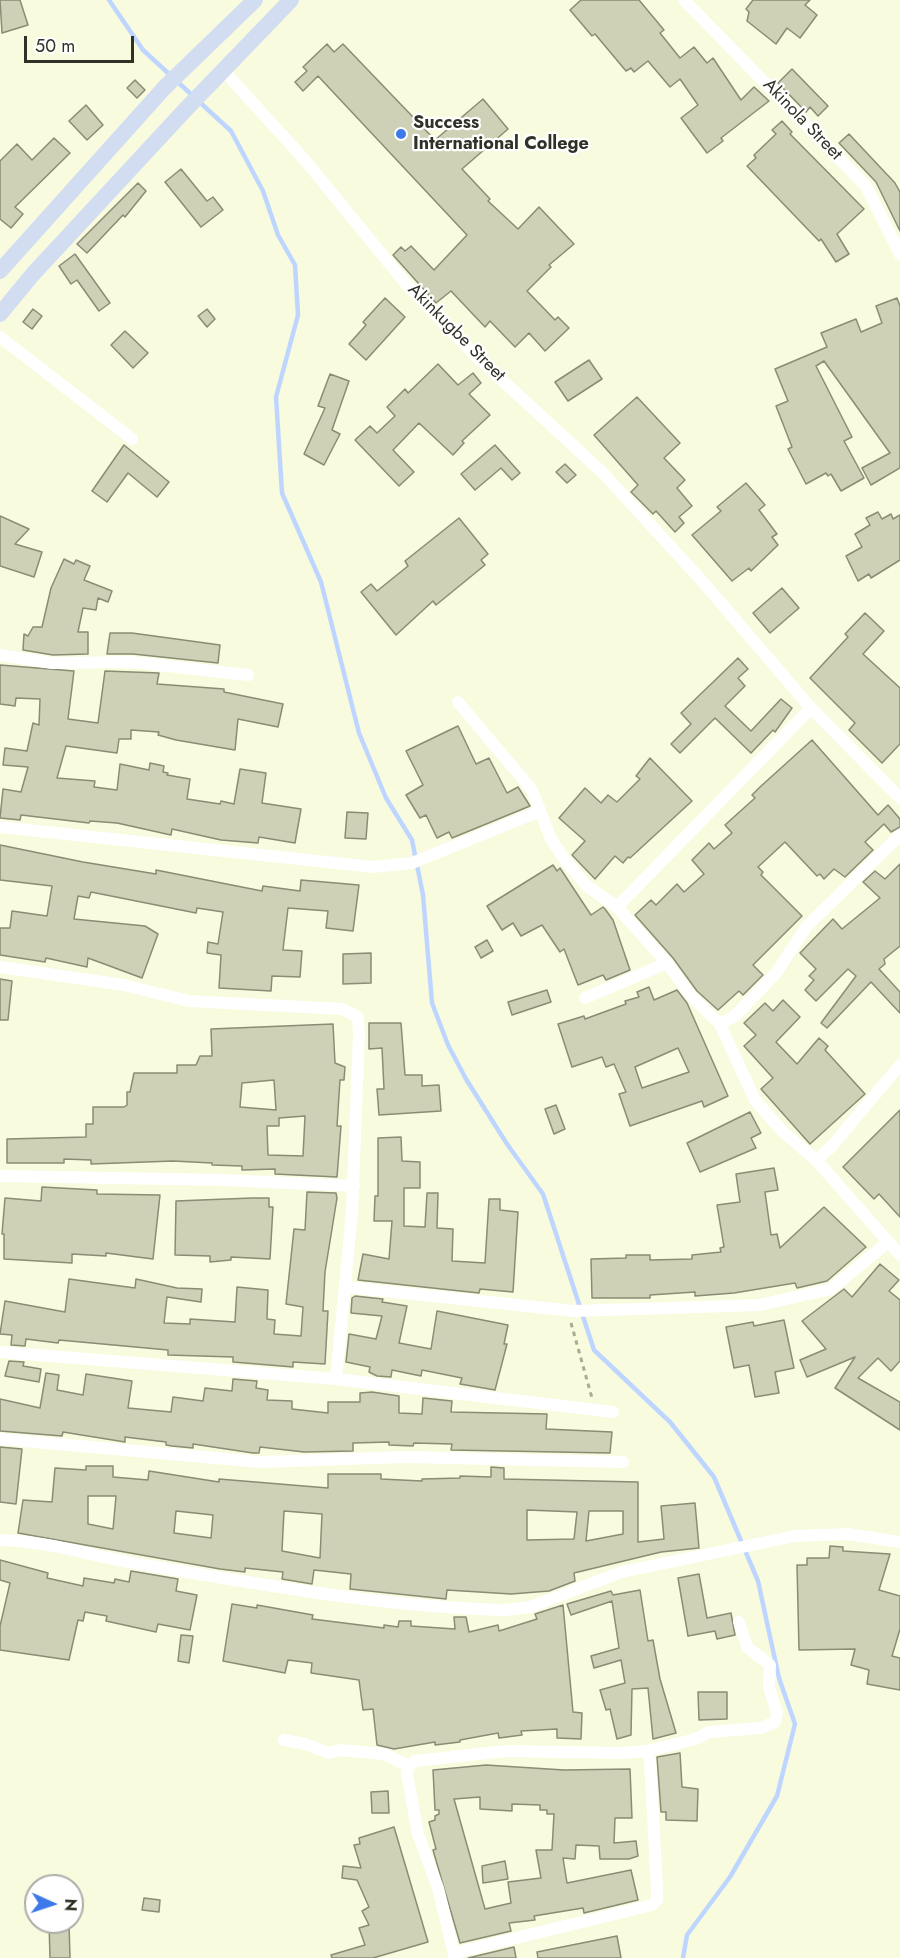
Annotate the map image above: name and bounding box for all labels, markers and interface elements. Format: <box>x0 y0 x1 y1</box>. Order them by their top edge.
scale bar <box>27 24 136 62</box>
text: 50 m <box>35 33 75 59</box>
street label: Akinola Street <box>758 75 846 165</box>
place label: Success International College <box>413 113 589 156</box>
marker: Success International College <box>394 127 408 141</box>
street label: Akinkugbe Street <box>403 280 509 386</box>
north arrow <box>24 1874 84 1934</box>
text: N <box>59 1898 82 1912</box>

